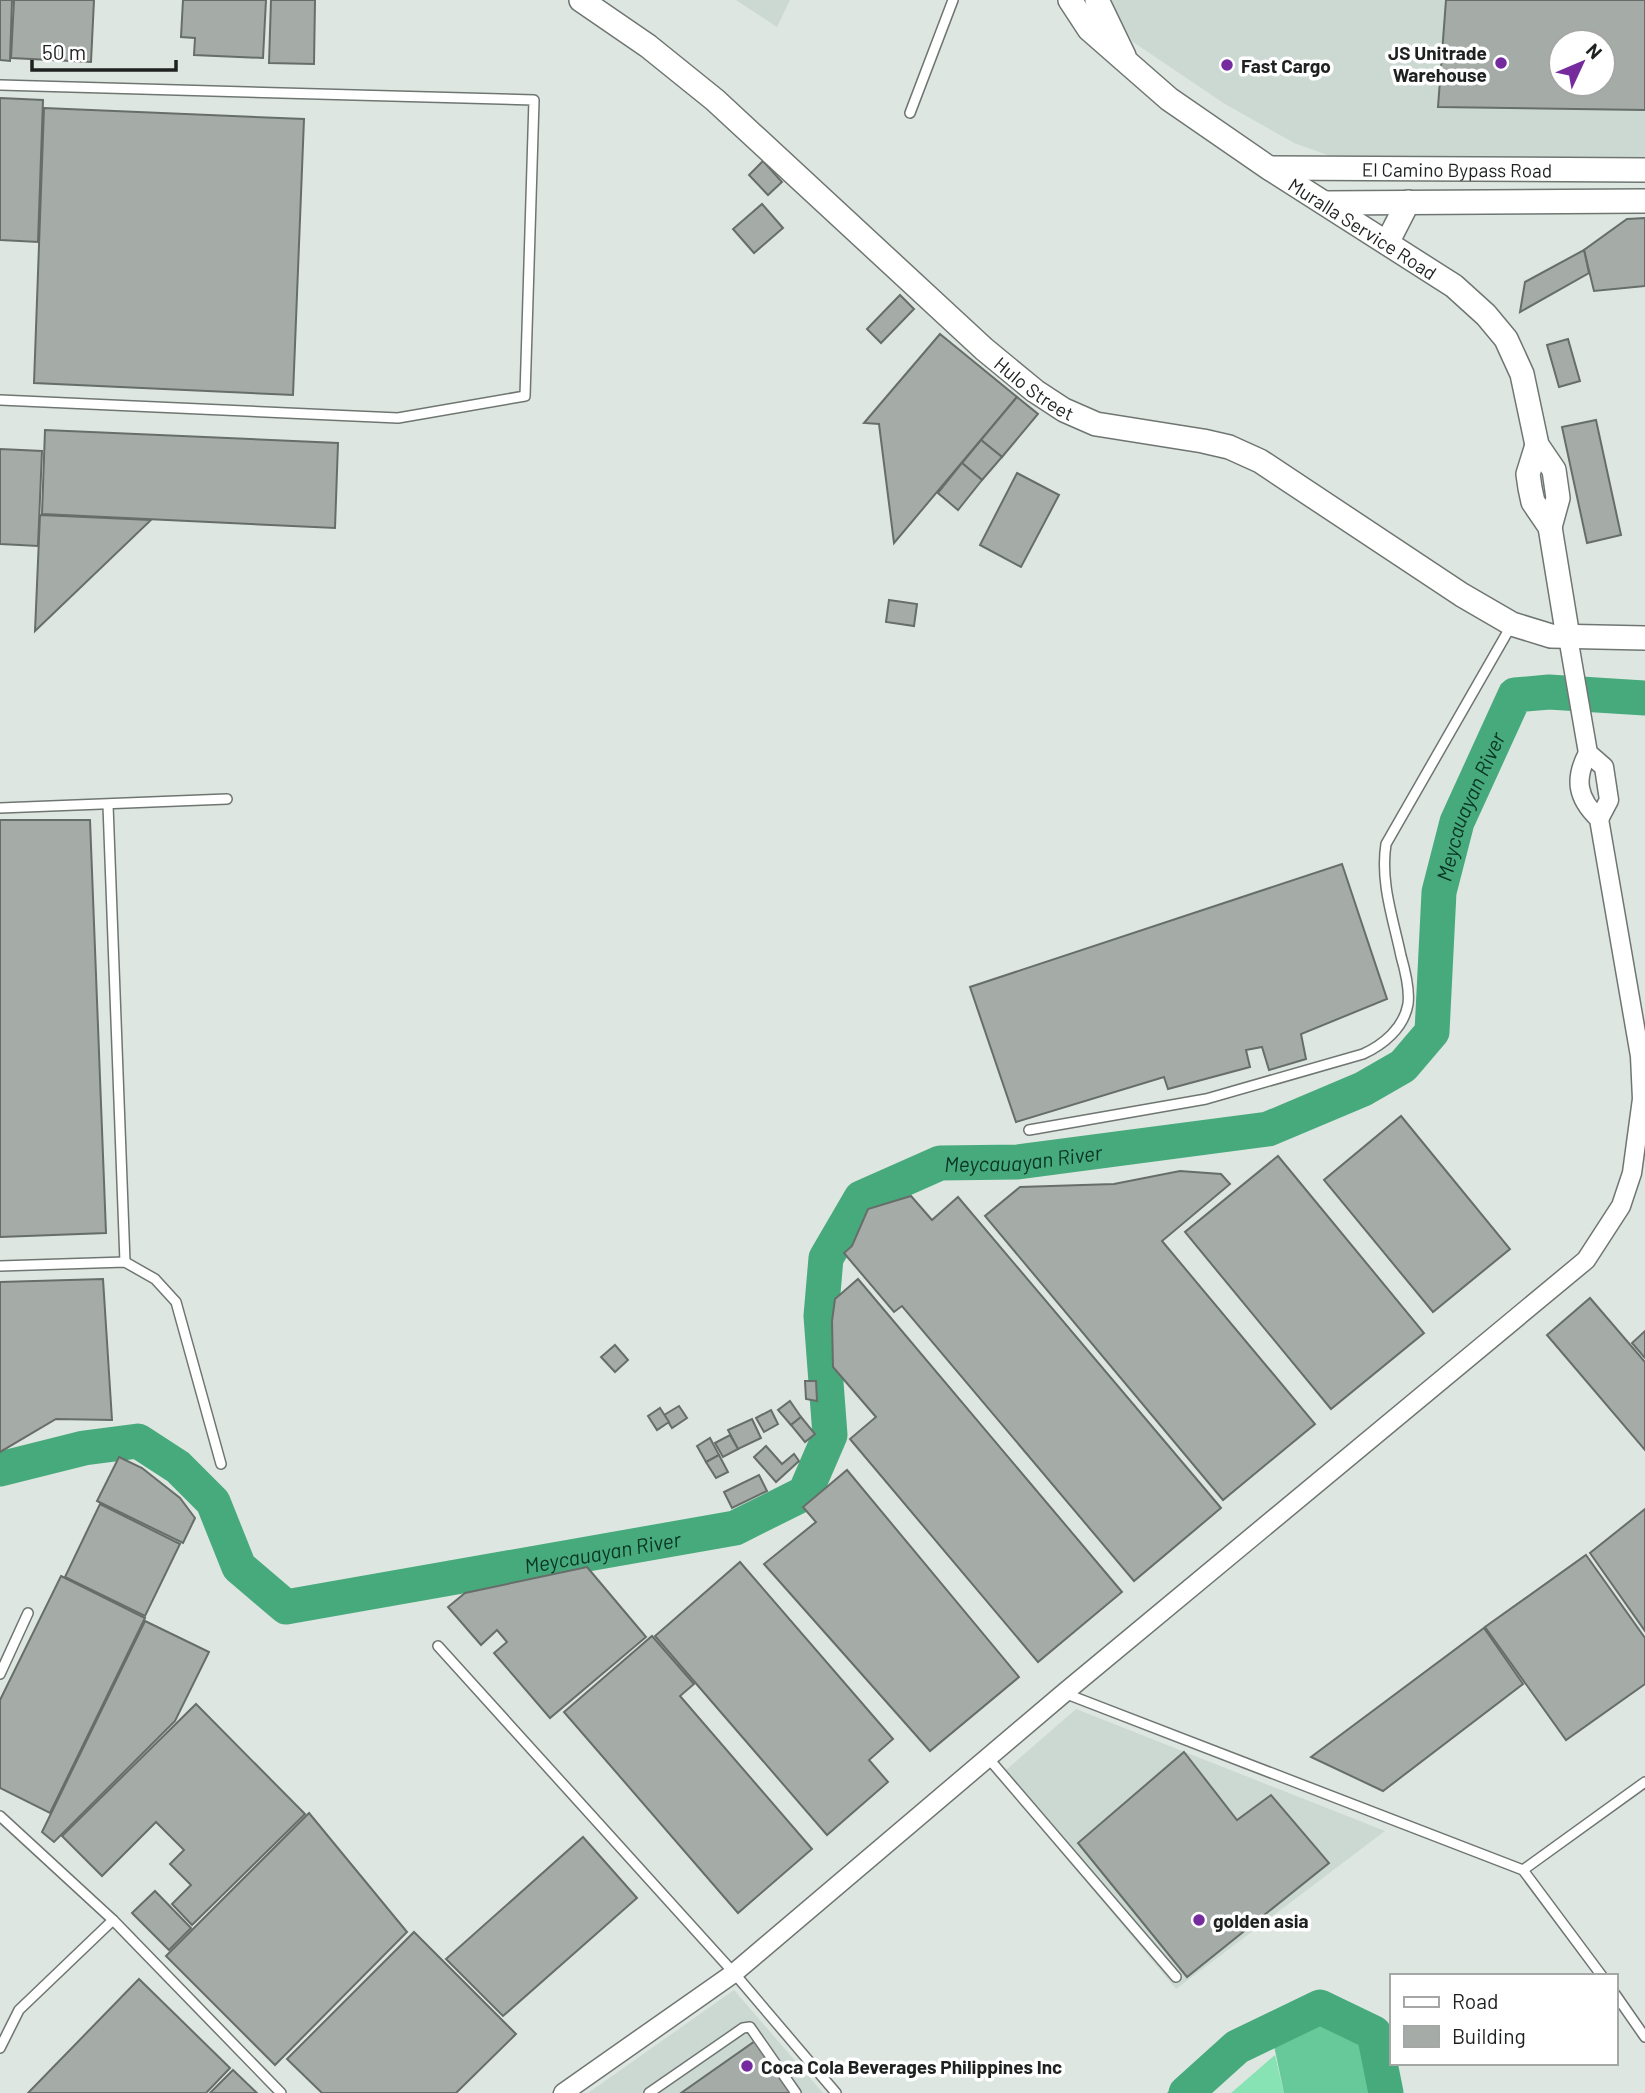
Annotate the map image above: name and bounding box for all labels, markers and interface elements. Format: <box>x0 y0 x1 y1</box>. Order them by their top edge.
scale bar <box>32 28 175 72</box>
north arrow <box>1547 28 1617 98</box>
text: N <box>1582 38 1607 63</box>
text: 50 m <box>42 39 86 64</box>
place label: JS Unitrade Warehouse <box>1388 41 1487 86</box>
place label: Fast Cargo <box>1241 54 1331 77</box>
marker: JS Unitrade Warehouse <box>1493 55 1509 71</box>
marker: Fast Cargo <box>1219 57 1235 73</box>
street label: El Camino Bypass Road <box>1362 157 1552 181</box>
street label: Muralla Service Road <box>1285 172 1441 284</box>
street label: Hulo Street <box>990 351 1078 425</box>
water label: Meycauayan River <box>1430 727 1509 884</box>
water label: Meycauayan River <box>944 1138 1104 1175</box>
water label: Meycauayan River <box>522 1525 683 1577</box>
place label: golden asia <box>1213 1909 1309 1932</box>
marker: golden asia <box>1191 1912 1207 1928</box>
legend <box>1390 1974 1617 2065</box>
text: Road <box>1452 1988 1498 2013</box>
text: Building <box>1452 2023 1526 2048</box>
place label: Coca Cola Beverages Philippines Inc <box>761 2055 1062 2078</box>
marker: Coca Cola Beverages Philippines Inc <box>739 2058 755 2074</box>

